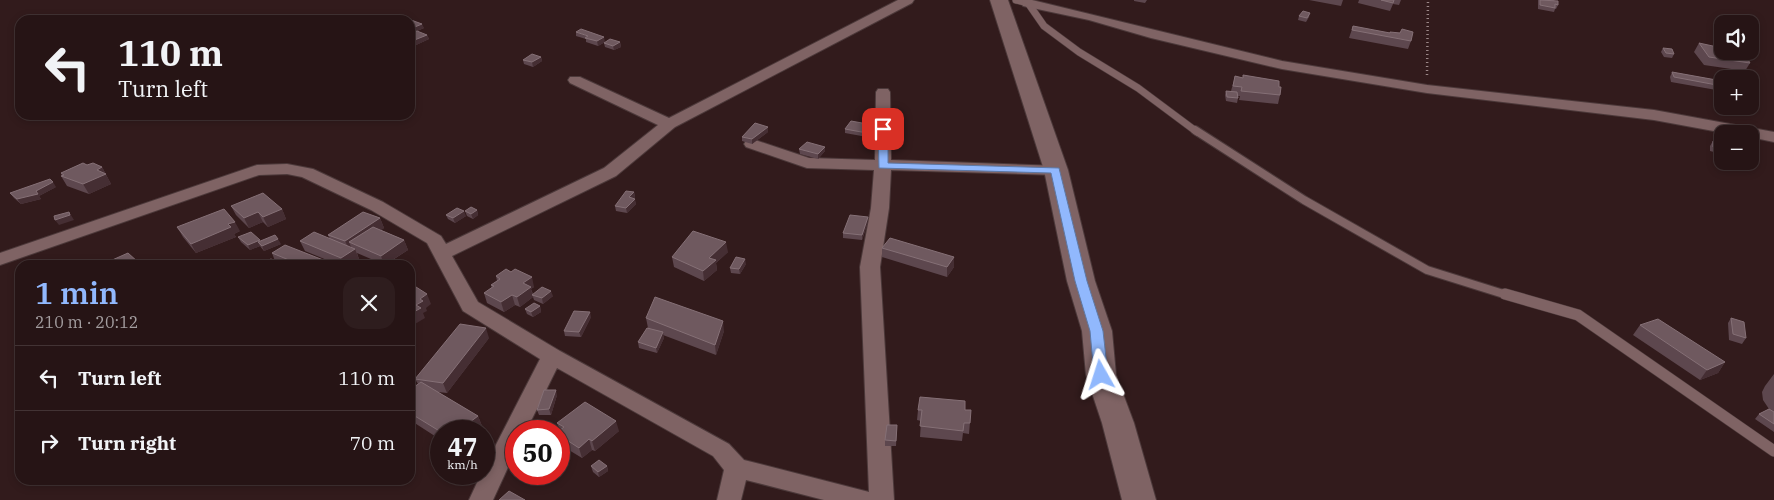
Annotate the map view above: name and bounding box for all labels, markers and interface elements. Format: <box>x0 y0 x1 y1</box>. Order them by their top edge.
map controls <box>1714 15 1759 170</box>
button: sound <box>1714 15 1759 60</box>
text: 110 m <box>118 30 223 76</box>
icon: left <box>35 35 100 100</box>
button: + <box>1714 70 1759 115</box>
text: Turn left <box>118 74 208 103</box>
pin <box>862 108 904 150</box>
icon: arrive <box>869 115 897 143</box>
button: − <box>1714 125 1759 170</box>
text: 1 min <box>35 273 118 312</box>
button: close <box>343 277 395 329</box>
text: 210 m · 20:12 <box>35 312 138 332</box>
position arrow <box>1074 348 1126 400</box>
icon: left <box>35 364 63 392</box>
text: Turn left <box>78 366 161 390</box>
text: 110 m <box>338 366 395 390</box>
speed limit sign: 50 <box>505 420 570 485</box>
icon: right <box>35 429 63 457</box>
text: 47 <box>447 430 478 463</box>
text: Turn right <box>78 431 176 455</box>
text: 70 m <box>350 431 395 455</box>
text: km/h <box>447 457 478 472</box>

